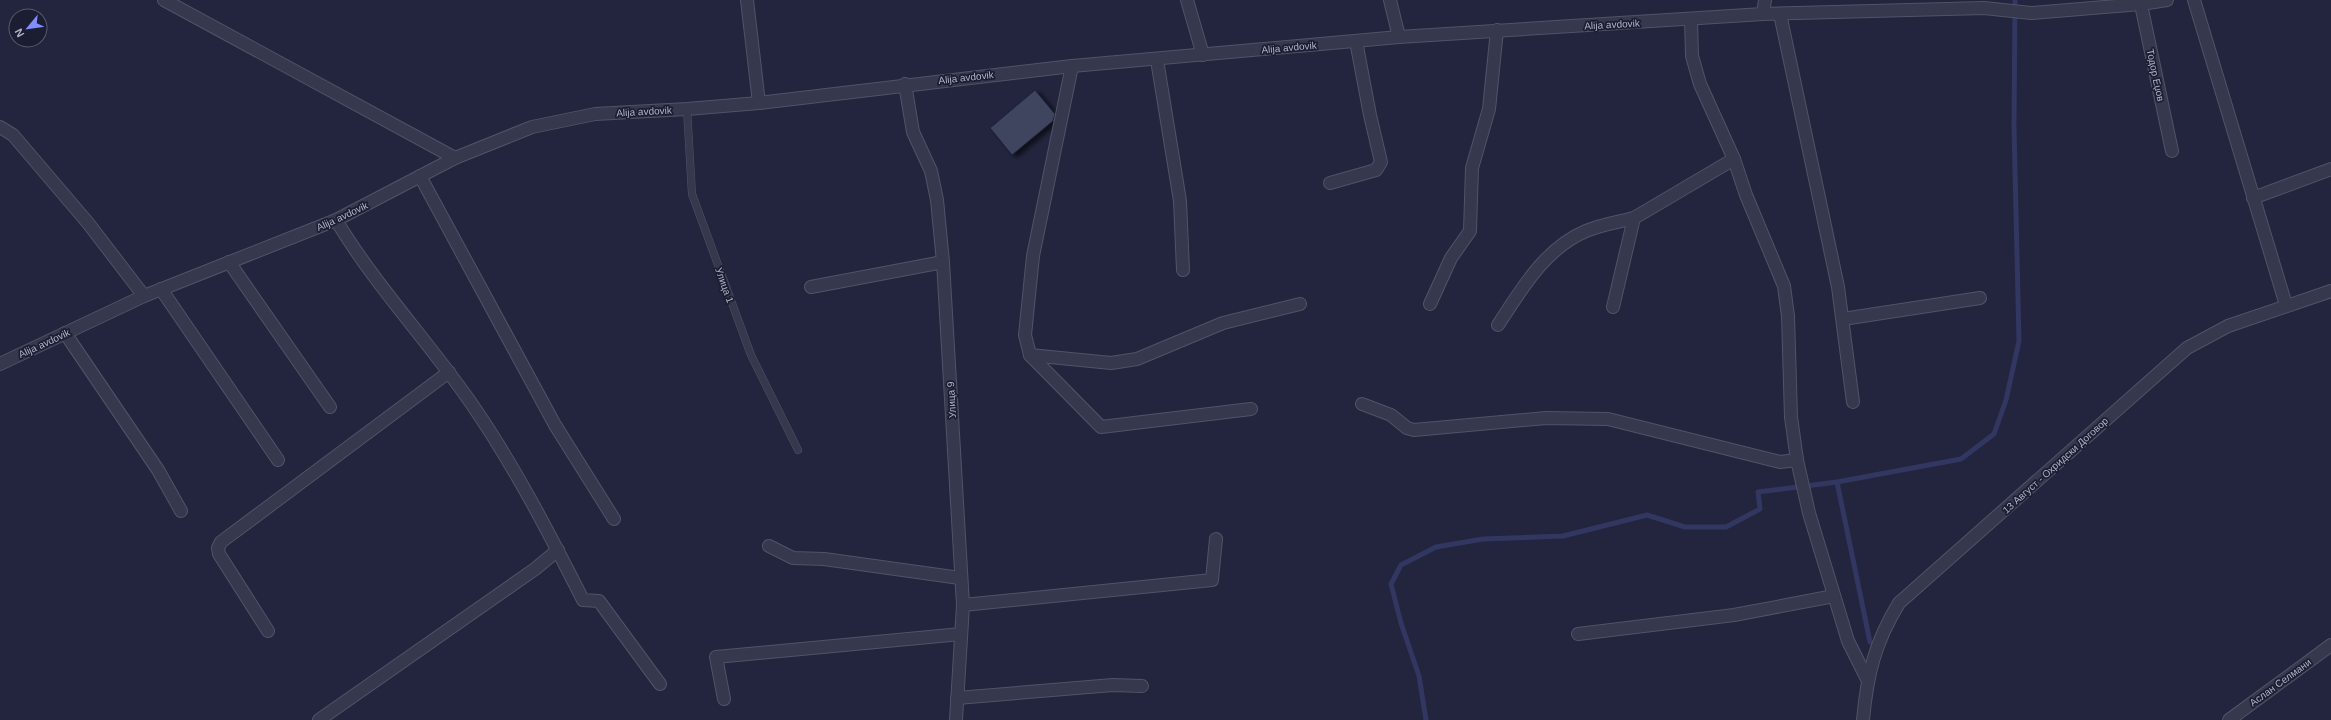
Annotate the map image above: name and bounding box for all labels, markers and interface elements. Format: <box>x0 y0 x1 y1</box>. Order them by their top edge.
north arrow <box>8 8 48 48</box>
street label: Alija avdovik <box>1584 18 1641 31</box>
text: N <box>12 26 26 39</box>
street label: Alija avdovik <box>1261 40 1318 55</box>
street label: Тодор Еџов <box>2145 48 2166 102</box>
street label: Alija avdovik <box>938 69 995 86</box>
street label: Alija avdovik <box>616 105 673 118</box>
street label: Alija avdovik <box>315 199 371 233</box>
street label: Улица 1 <box>713 266 736 305</box>
street label: Alija avdovik <box>17 326 73 360</box>
street label: Улица 9 <box>945 381 958 419</box>
street label: 13 Август - Охридски Договор <box>2000 415 2111 516</box>
street label: Аслан Селмани <box>2247 656 2313 708</box>

